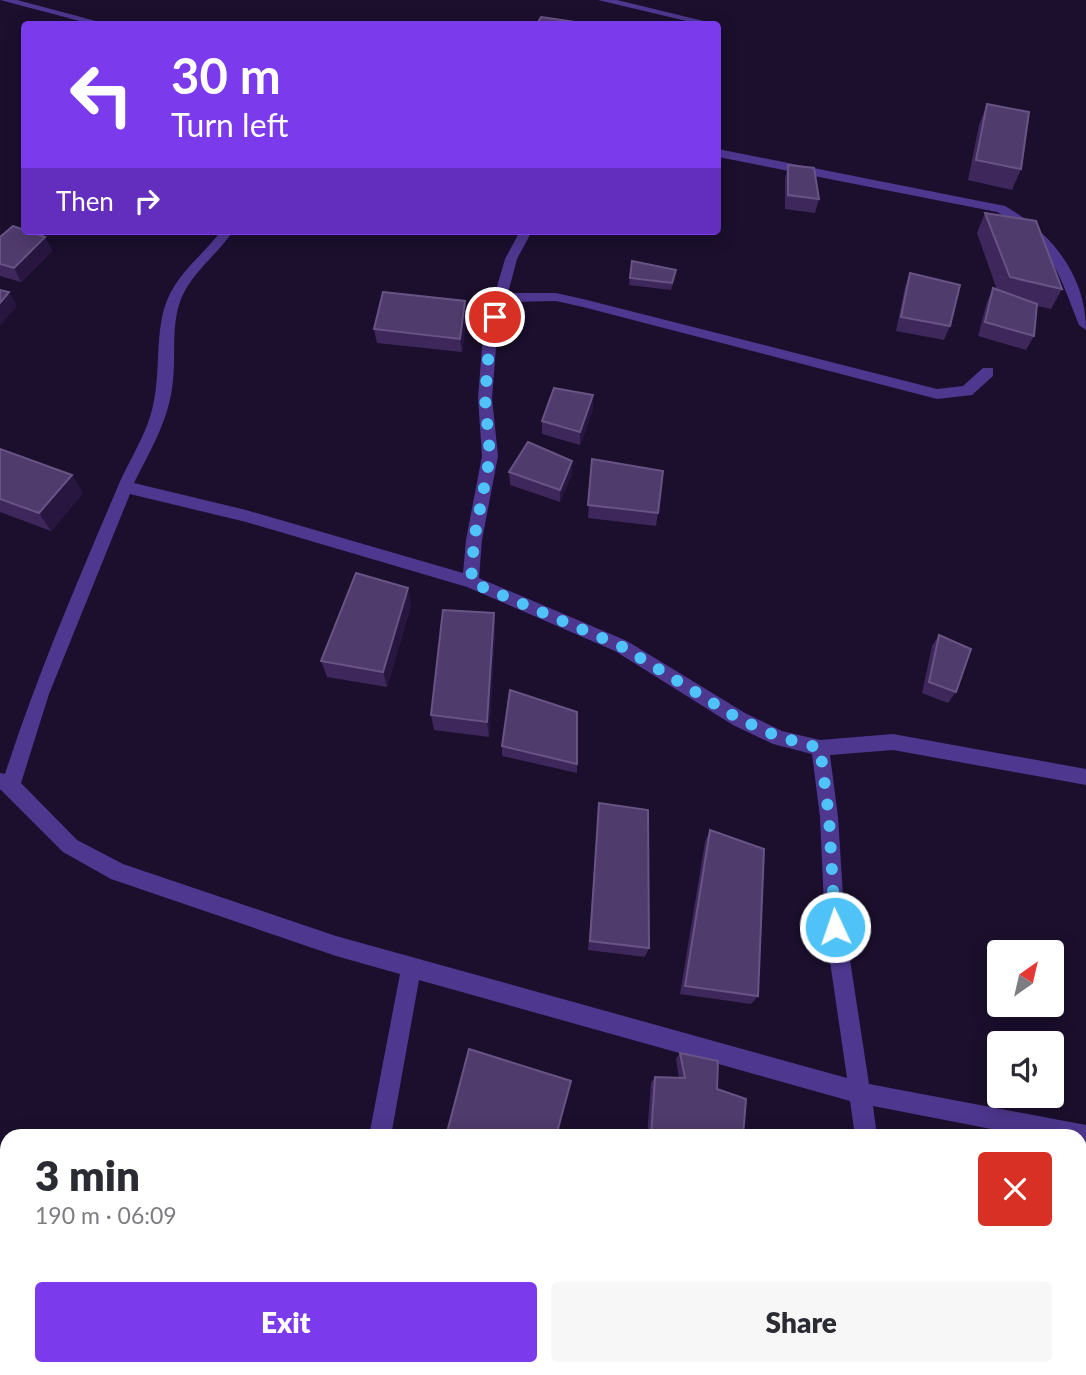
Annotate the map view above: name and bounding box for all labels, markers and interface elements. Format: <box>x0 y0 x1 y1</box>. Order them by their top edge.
text: 30 m <box>171 46 281 104</box>
icon: left <box>56 49 147 140</box>
text: Turn left <box>171 105 288 144</box>
icon: right <box>128 182 166 220</box>
text: Then <box>56 185 114 217</box>
pin <box>465 287 525 347</box>
icon: arrive <box>476 298 514 336</box>
position arrow <box>798 890 872 964</box>
north arrow <box>987 940 1064 1017</box>
map controls <box>987 940 1064 1108</box>
button: sound <box>987 1031 1064 1108</box>
text: 3 min <box>35 1150 140 1200</box>
button: close <box>978 1152 1052 1226</box>
text: 190 m · 06:09 <box>35 1201 177 1229</box>
button: Exit <box>35 1282 537 1362</box>
button: Share <box>551 1282 1052 1362</box>

